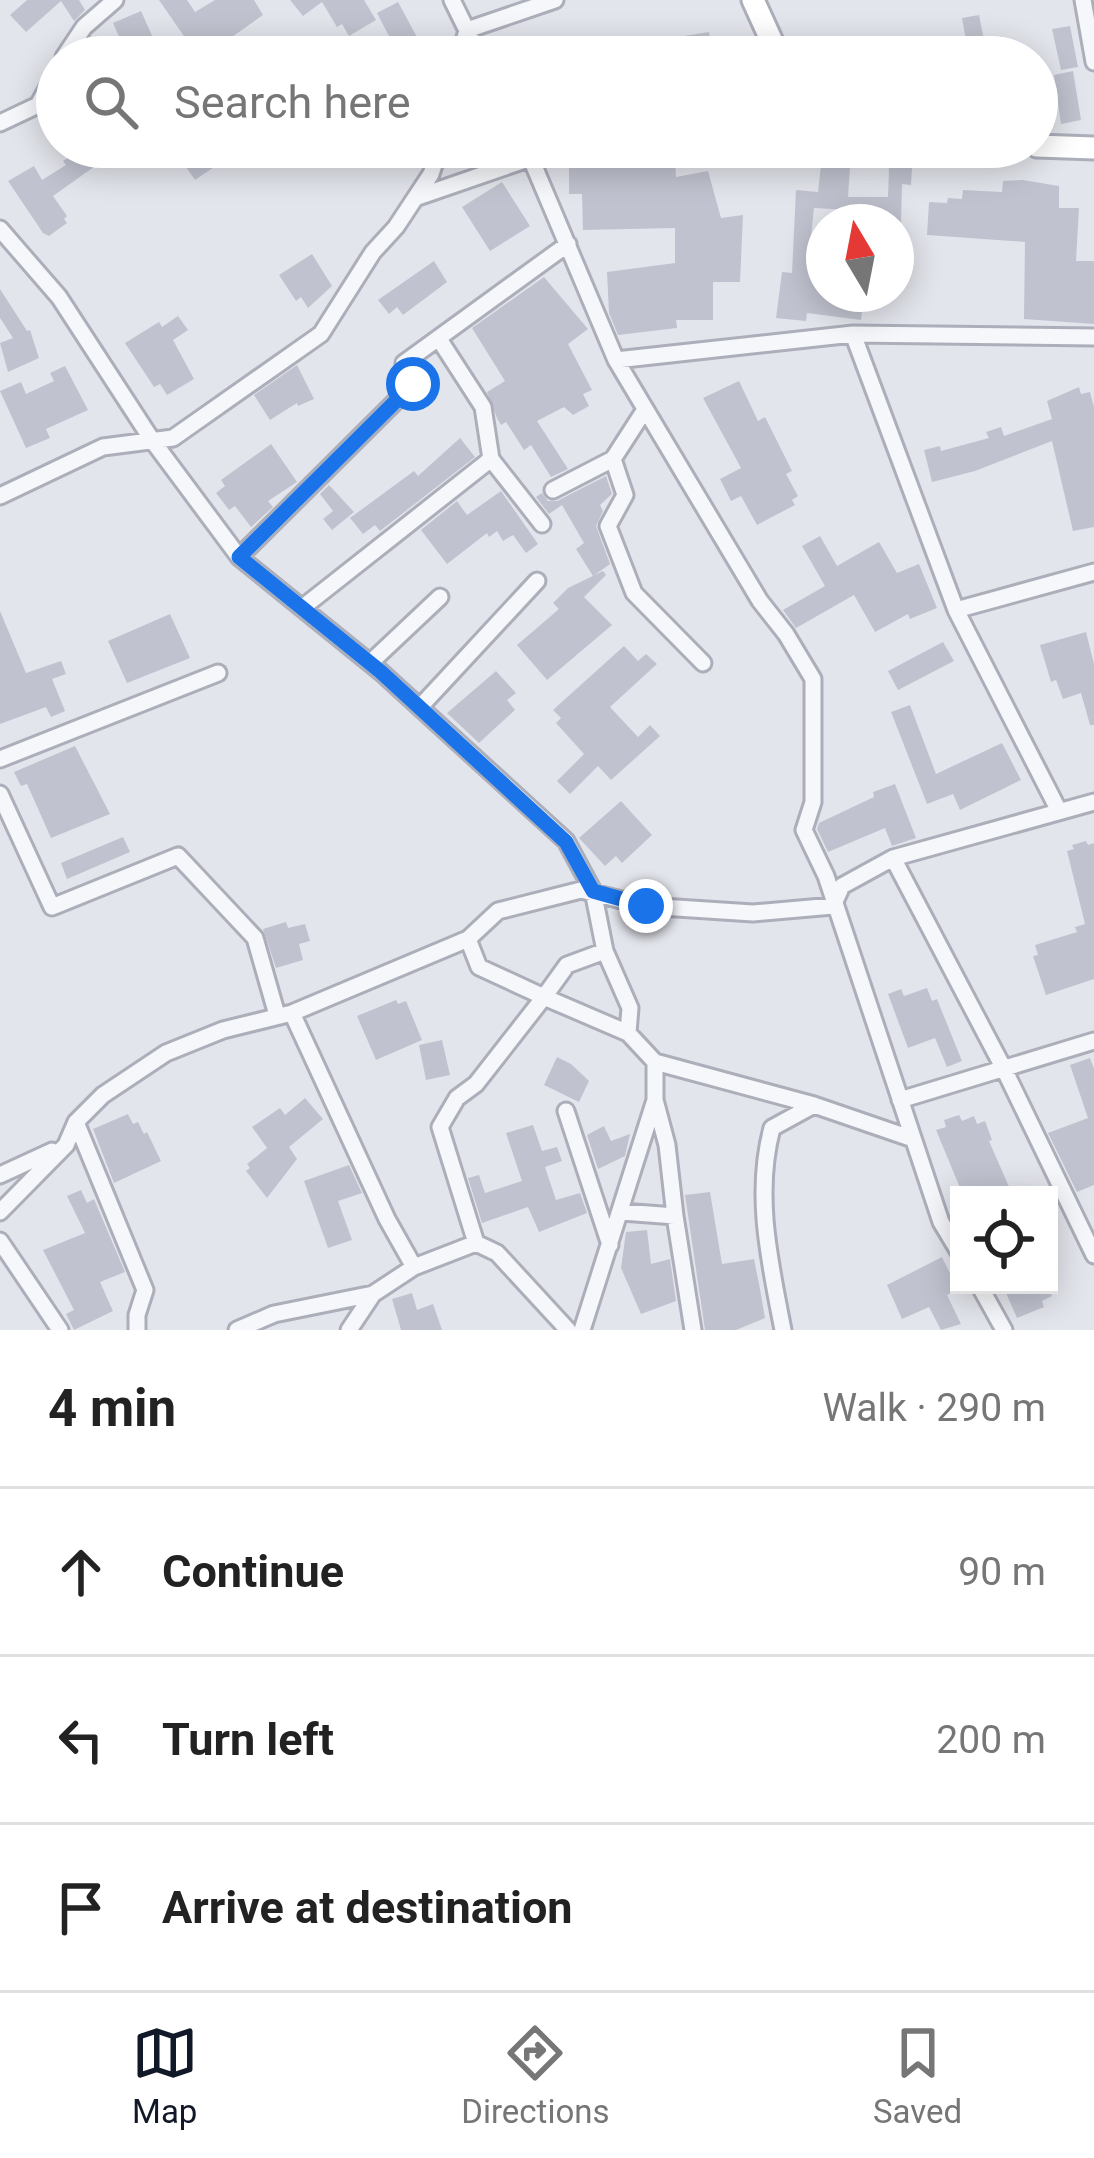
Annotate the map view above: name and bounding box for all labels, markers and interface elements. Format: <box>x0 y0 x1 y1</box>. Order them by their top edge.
search box <box>36 36 1058 168</box>
icon: search <box>78 69 144 135</box>
text: Search here <box>174 76 411 129</box>
north arrow <box>806 204 914 312</box>
route start <box>386 357 440 411</box>
route end <box>619 879 673 933</box>
map controls <box>950 1186 1058 1294</box>
button: locate <box>950 1186 1058 1294</box>
text: 4 min <box>48 1379 176 1438</box>
text: Walk · 290 m <box>822 1385 1046 1431</box>
icon: ahead <box>48 1539 114 1605</box>
text: Continue <box>162 1545 344 1598</box>
text: 90 m <box>958 1549 1046 1595</box>
icon: left <box>48 1707 114 1773</box>
text: Turn left <box>162 1713 334 1766</box>
text: 200 m <box>936 1717 1046 1763</box>
icon: arrive <box>48 1875 114 1941</box>
text: Arrive at destination <box>162 1881 573 1934</box>
tab: Map <box>132 2020 198 2131</box>
tab: Directions <box>461 2020 610 2131</box>
tab: Saved <box>873 2020 962 2131</box>

